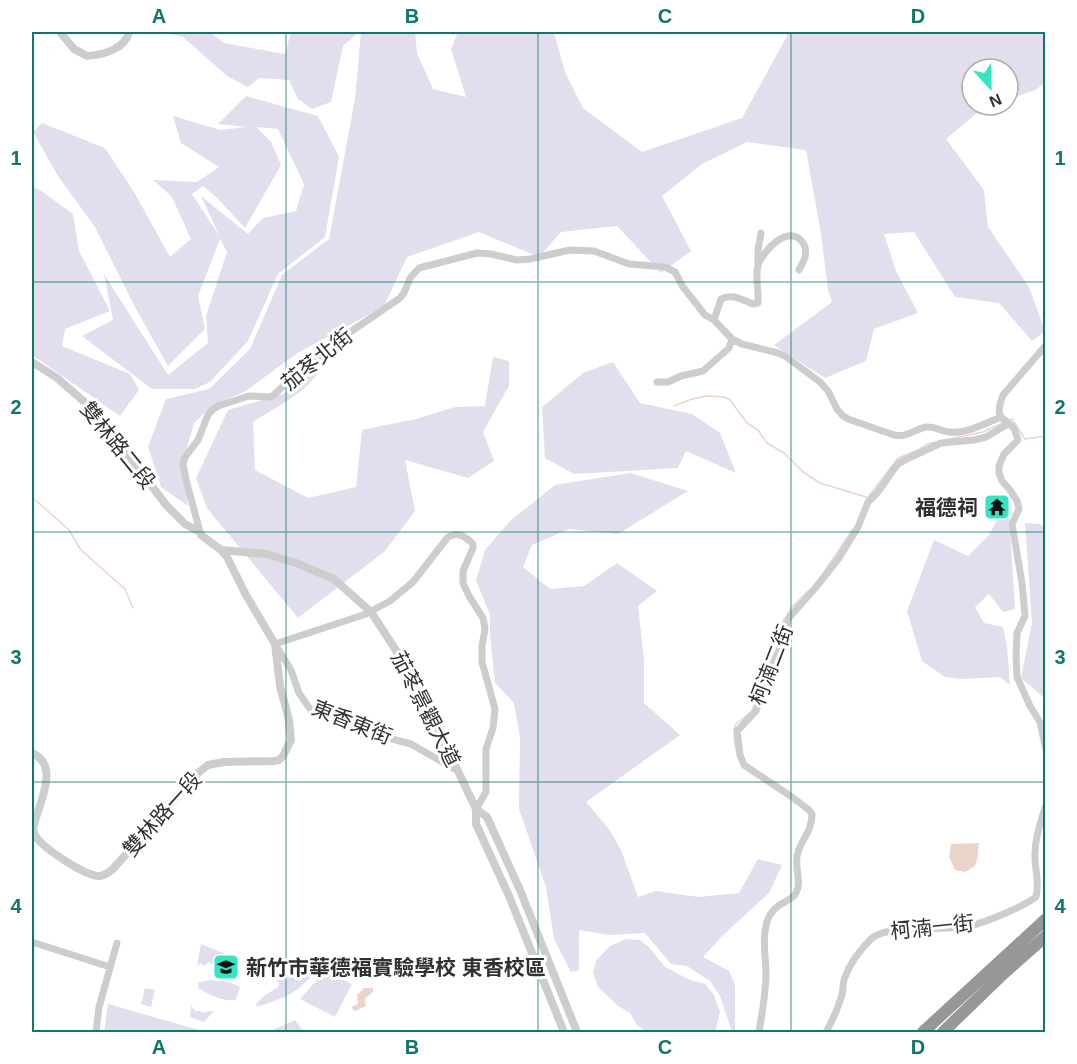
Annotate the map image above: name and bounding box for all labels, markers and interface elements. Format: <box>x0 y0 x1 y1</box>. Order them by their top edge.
text: A <box>152 5 166 27</box>
text: B <box>405 5 419 27</box>
text: C <box>658 5 672 27</box>
text: D <box>911 5 925 27</box>
north arrow <box>960 57 1020 117</box>
text: N <box>987 90 1004 110</box>
text: 1 <box>10 147 22 169</box>
text: 1 <box>1054 147 1066 169</box>
street label: 茄苳北街 <box>277 324 357 394</box>
text: 2 <box>10 396 22 418</box>
text: 2 <box>1054 396 1066 418</box>
street label: 雙林路二段 <box>76 397 160 493</box>
temple icon: 福德祠 <box>982 492 1012 522</box>
place label: 福德祠 <box>915 496 978 519</box>
street label: 柯湳二街 <box>745 622 797 708</box>
text: 3 <box>10 646 22 668</box>
text: 3 <box>1054 646 1066 668</box>
street label: 茄苳景觀大道 <box>387 648 465 770</box>
street label: 東香東街 <box>309 696 395 748</box>
street label: 雙林路一段 <box>118 767 206 861</box>
text: 4 <box>10 895 22 917</box>
text: 4 <box>1054 895 1066 917</box>
street label: 柯湳一街 <box>889 911 975 943</box>
school or university icon: 新竹市華德福實驗學校 東香校區 <box>211 952 241 982</box>
place label: 新竹市華德福實驗學校 東香校區 <box>246 956 546 979</box>
text: A <box>152 1036 166 1058</box>
text: B <box>405 1036 419 1058</box>
text: C <box>658 1036 672 1058</box>
text: D <box>911 1036 925 1058</box>

